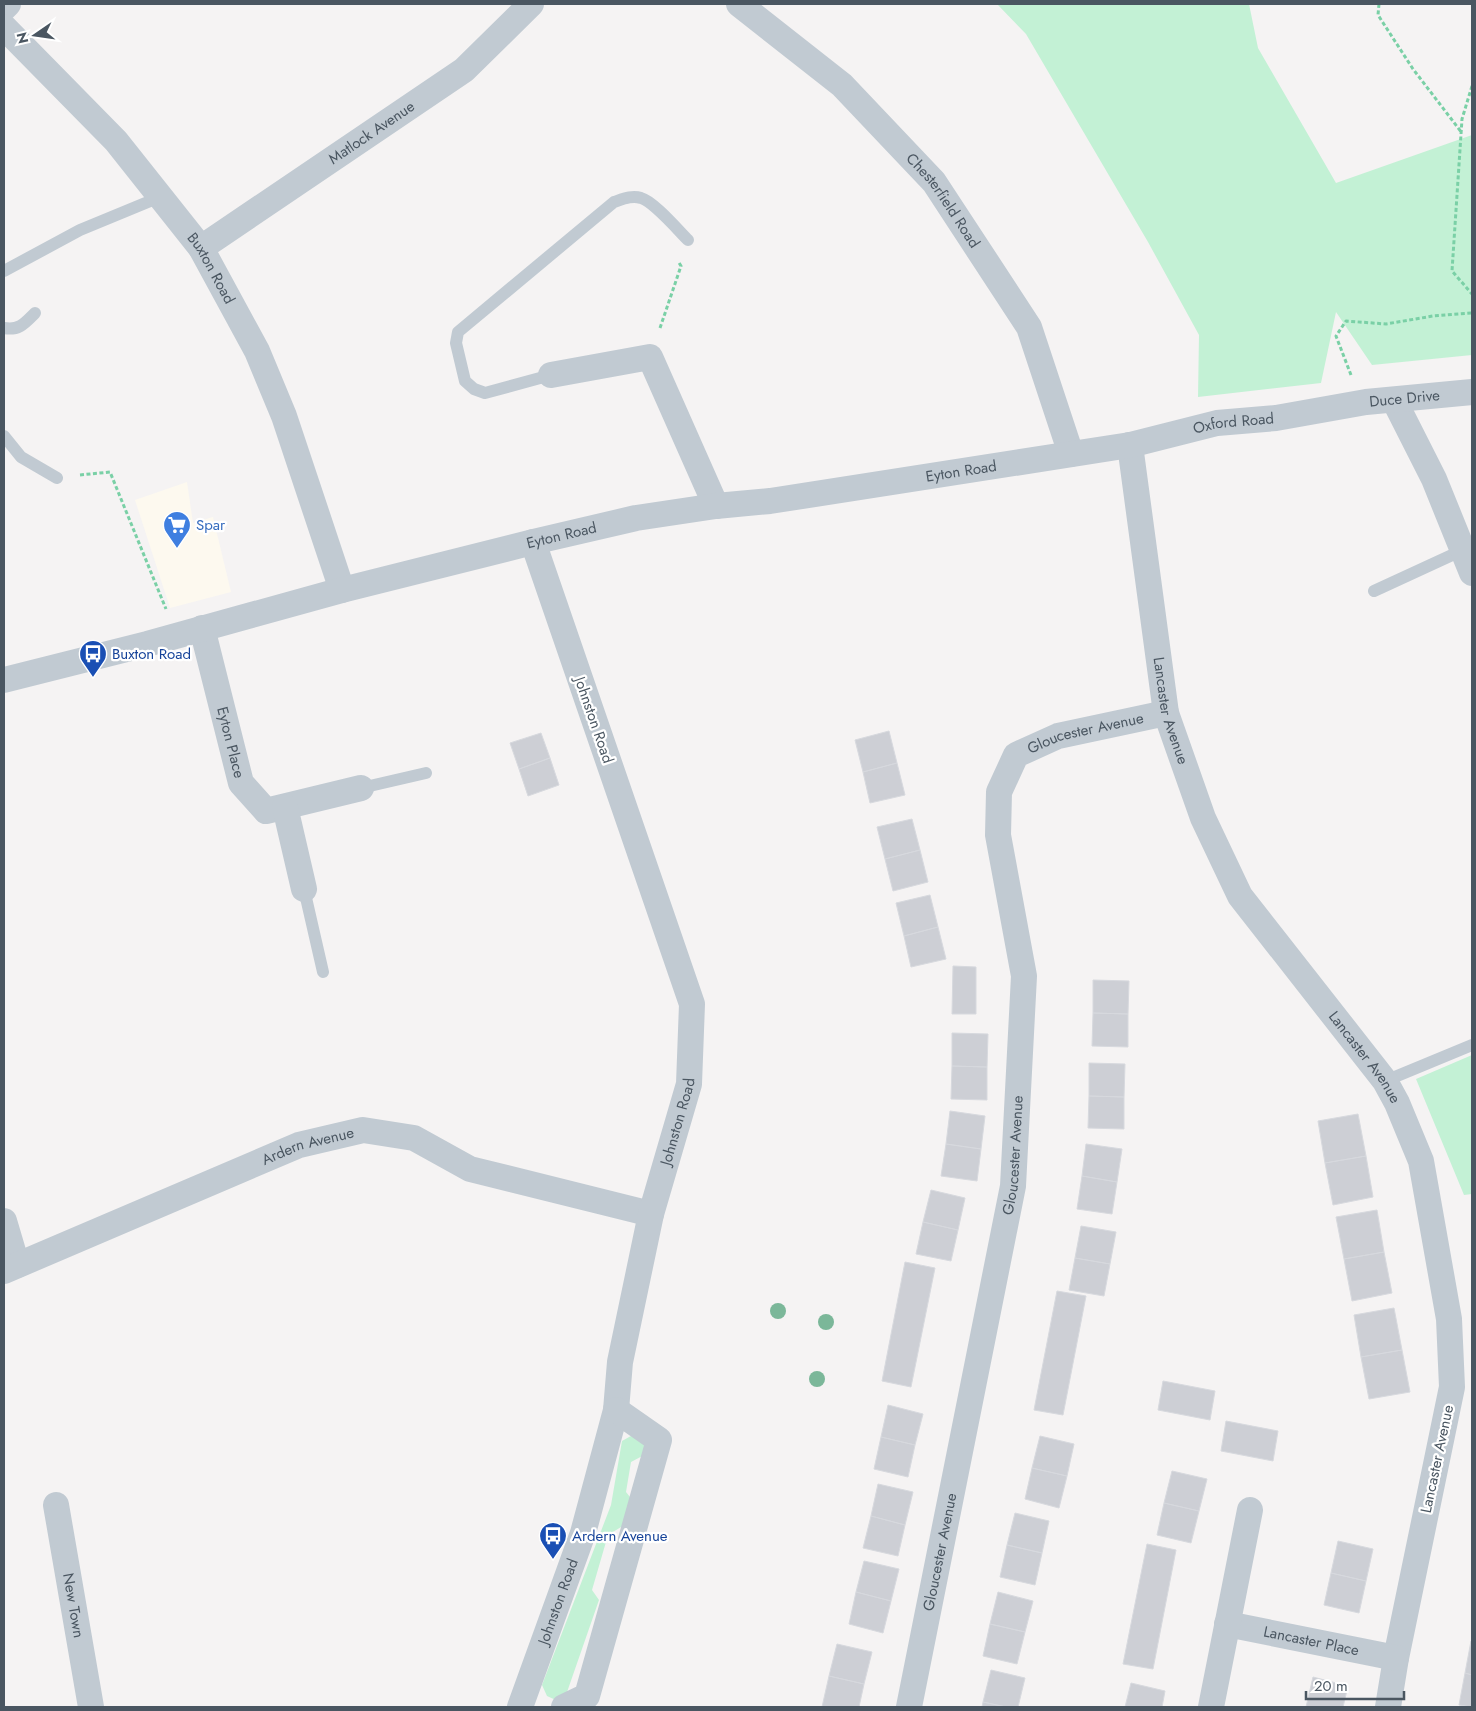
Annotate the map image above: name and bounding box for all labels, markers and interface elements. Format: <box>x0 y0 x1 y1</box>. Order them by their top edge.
north arrow <box>10 10 60 60</box>
text: N <box>11 30 33 46</box>
street label: Matlock Avenue <box>324 95 419 170</box>
street label: Chesterfield Road <box>901 148 985 252</box>
street label: Buxton Road <box>182 228 240 308</box>
street label: Duce Drive <box>1368 384 1441 413</box>
street label: Oxford Road <box>1191 407 1275 440</box>
street label: Eyton Road <box>924 455 998 488</box>
supermarket icon: Spar <box>162 510 192 549</box>
place label: Spar <box>196 514 226 536</box>
street label: Eyton Road <box>524 517 599 554</box>
bus stop icon: Buxton Road <box>78 639 108 678</box>
place label: Buxton Road <box>112 643 191 665</box>
street label: Lancaster Avenue <box>1148 656 1194 768</box>
street label: Johnston Road <box>568 672 619 766</box>
street label: Eyton Place <box>211 704 250 781</box>
street label: Gloucester Avenue <box>1024 707 1146 760</box>
street label: Lancaster Avenue <box>1323 1006 1406 1108</box>
street label: Johnston Road <box>654 1078 700 1170</box>
street label: Gloucester Avenue <box>996 1095 1029 1217</box>
street label: Ardern Avenue <box>258 1121 356 1171</box>
street label: Lancaster Avenue <box>1415 1403 1459 1515</box>
street label: Gloucester Avenue <box>917 1491 963 1613</box>
bus stop icon: Ardern Avenue <box>538 1521 568 1560</box>
place label: Ardern Avenue <box>572 1525 668 1547</box>
street label: Johnston Road <box>532 1556 584 1650</box>
street label: New Town <box>57 1571 90 1640</box>
street label: Lancaster Place <box>1262 1621 1361 1661</box>
scale bar <box>1306 1668 1404 1700</box>
text: 20 m <box>1314 1675 1348 1697</box>

